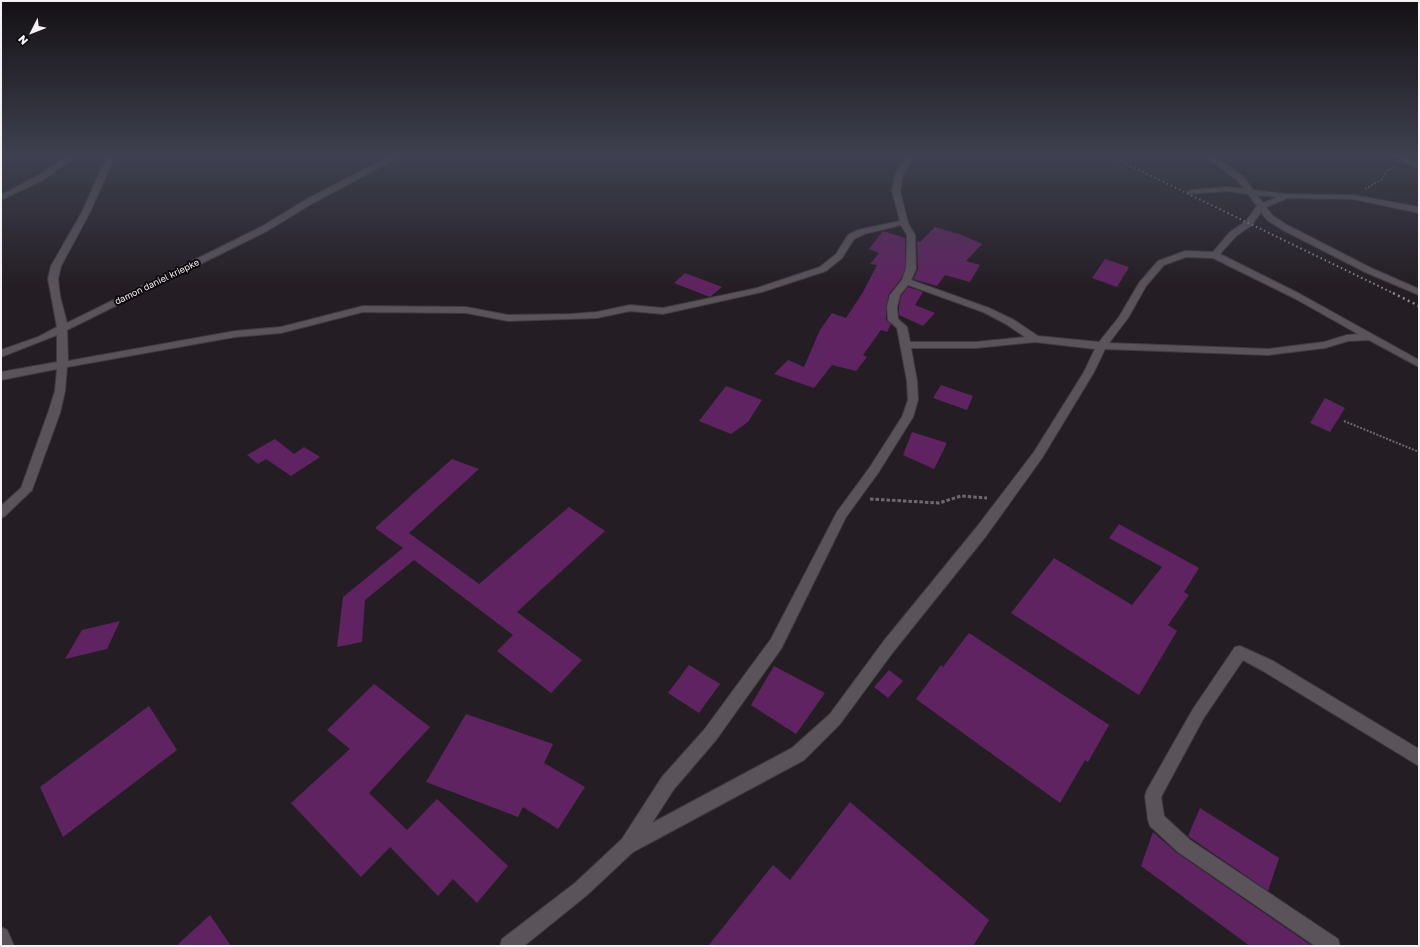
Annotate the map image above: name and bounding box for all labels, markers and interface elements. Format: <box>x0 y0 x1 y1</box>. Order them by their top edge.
north arrow <box>12 12 52 52</box>
text: N <box>15 33 30 48</box>
street label: damon daniel kriepke <box>113 257 201 307</box>

